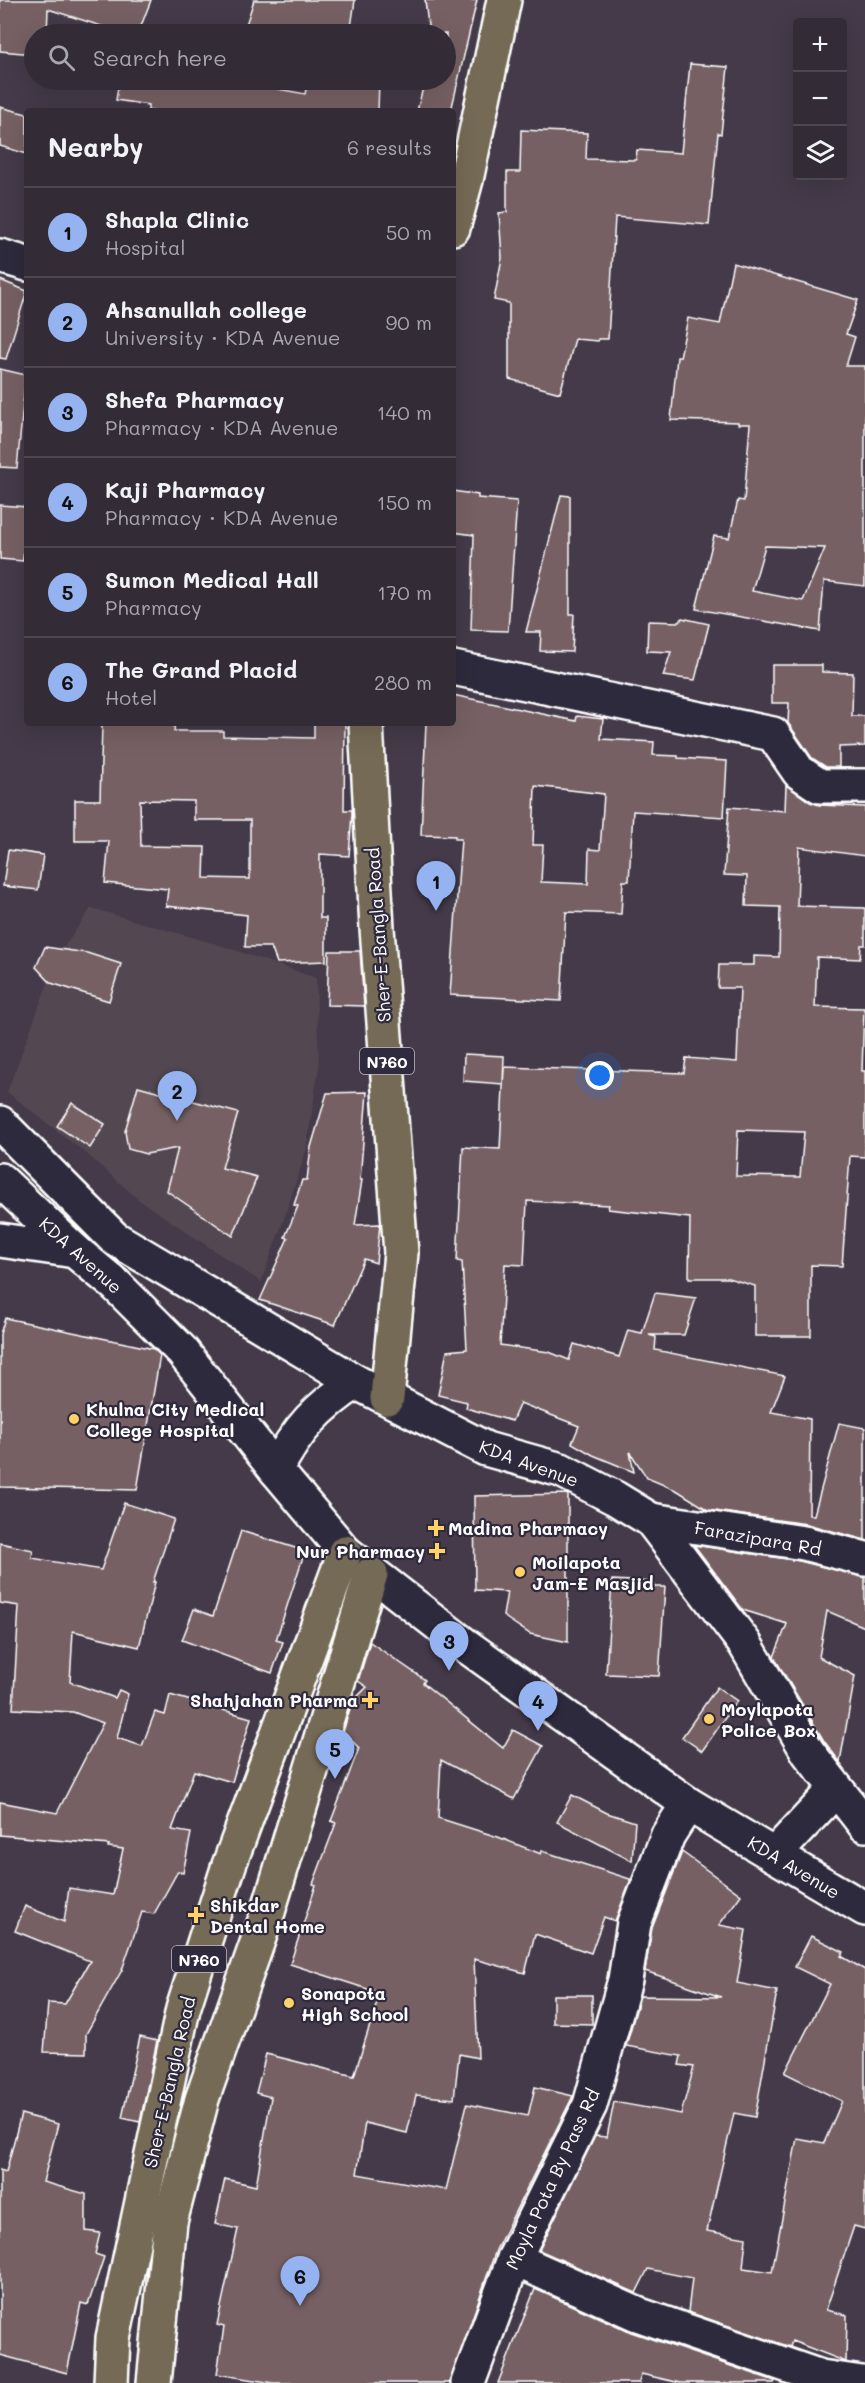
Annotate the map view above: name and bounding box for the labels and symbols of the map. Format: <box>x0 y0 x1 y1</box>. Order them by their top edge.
street label: Sher-E-Bangla Road <box>360 847 396 1023</box>
pin: 1 <box>416 862 456 911</box>
road number: N760 <box>360 1048 414 1074</box>
your location <box>585 1061 614 1090</box>
pin: 2 <box>158 1072 196 1121</box>
street label: KDA Avenue <box>34 1211 128 1299</box>
place label: Khulna City Medical College Hospital <box>86 1397 264 1442</box>
marker: Khulna City Medical College Hospital <box>67 1412 81 1426</box>
street label: KDA Avenue <box>476 1434 582 1492</box>
street label: Farazipara Rd <box>693 1515 823 1561</box>
place label: Madina Pharmacy <box>448 1516 608 1540</box>
marker: Madina Pharmacy <box>429 1521 443 1535</box>
place label: Nur Pharmacy <box>296 1539 425 1563</box>
marker: Nur Pharmacy <box>430 1544 444 1558</box>
place label: Moilapota Jam-E Masjid <box>532 1550 654 1595</box>
marker: Moilapota Jam-E Masjid <box>513 1565 527 1579</box>
pin: 3 <box>430 1622 468 1671</box>
pin: 4 <box>518 1682 558 1731</box>
place label: Shahjahan Pharma <box>190 1688 358 1712</box>
marker: Shahjahan Pharma <box>363 1693 377 1707</box>
place label: Moylapota Police Box <box>721 1697 816 1742</box>
marker: Moylapota Police Box <box>702 1712 716 1726</box>
pin: 5 <box>316 1730 354 1779</box>
street label: KDA Avenue <box>743 1830 845 1904</box>
place label: Shikdar Dental Home <box>210 1893 325 1938</box>
marker: Shikdar Dental Home <box>187 1906 205 1924</box>
road number: N760 <box>172 1946 226 1972</box>
place label: Sonapota High School <box>301 1981 408 2026</box>
street label: Sher-E-Bangla Road <box>138 1994 200 2170</box>
marker: Sonapota High School <box>282 1996 296 2010</box>
street label: Moyla Pota By Pass Rd <box>499 2085 605 2273</box>
pin: 6 <box>280 2256 320 2306</box>

